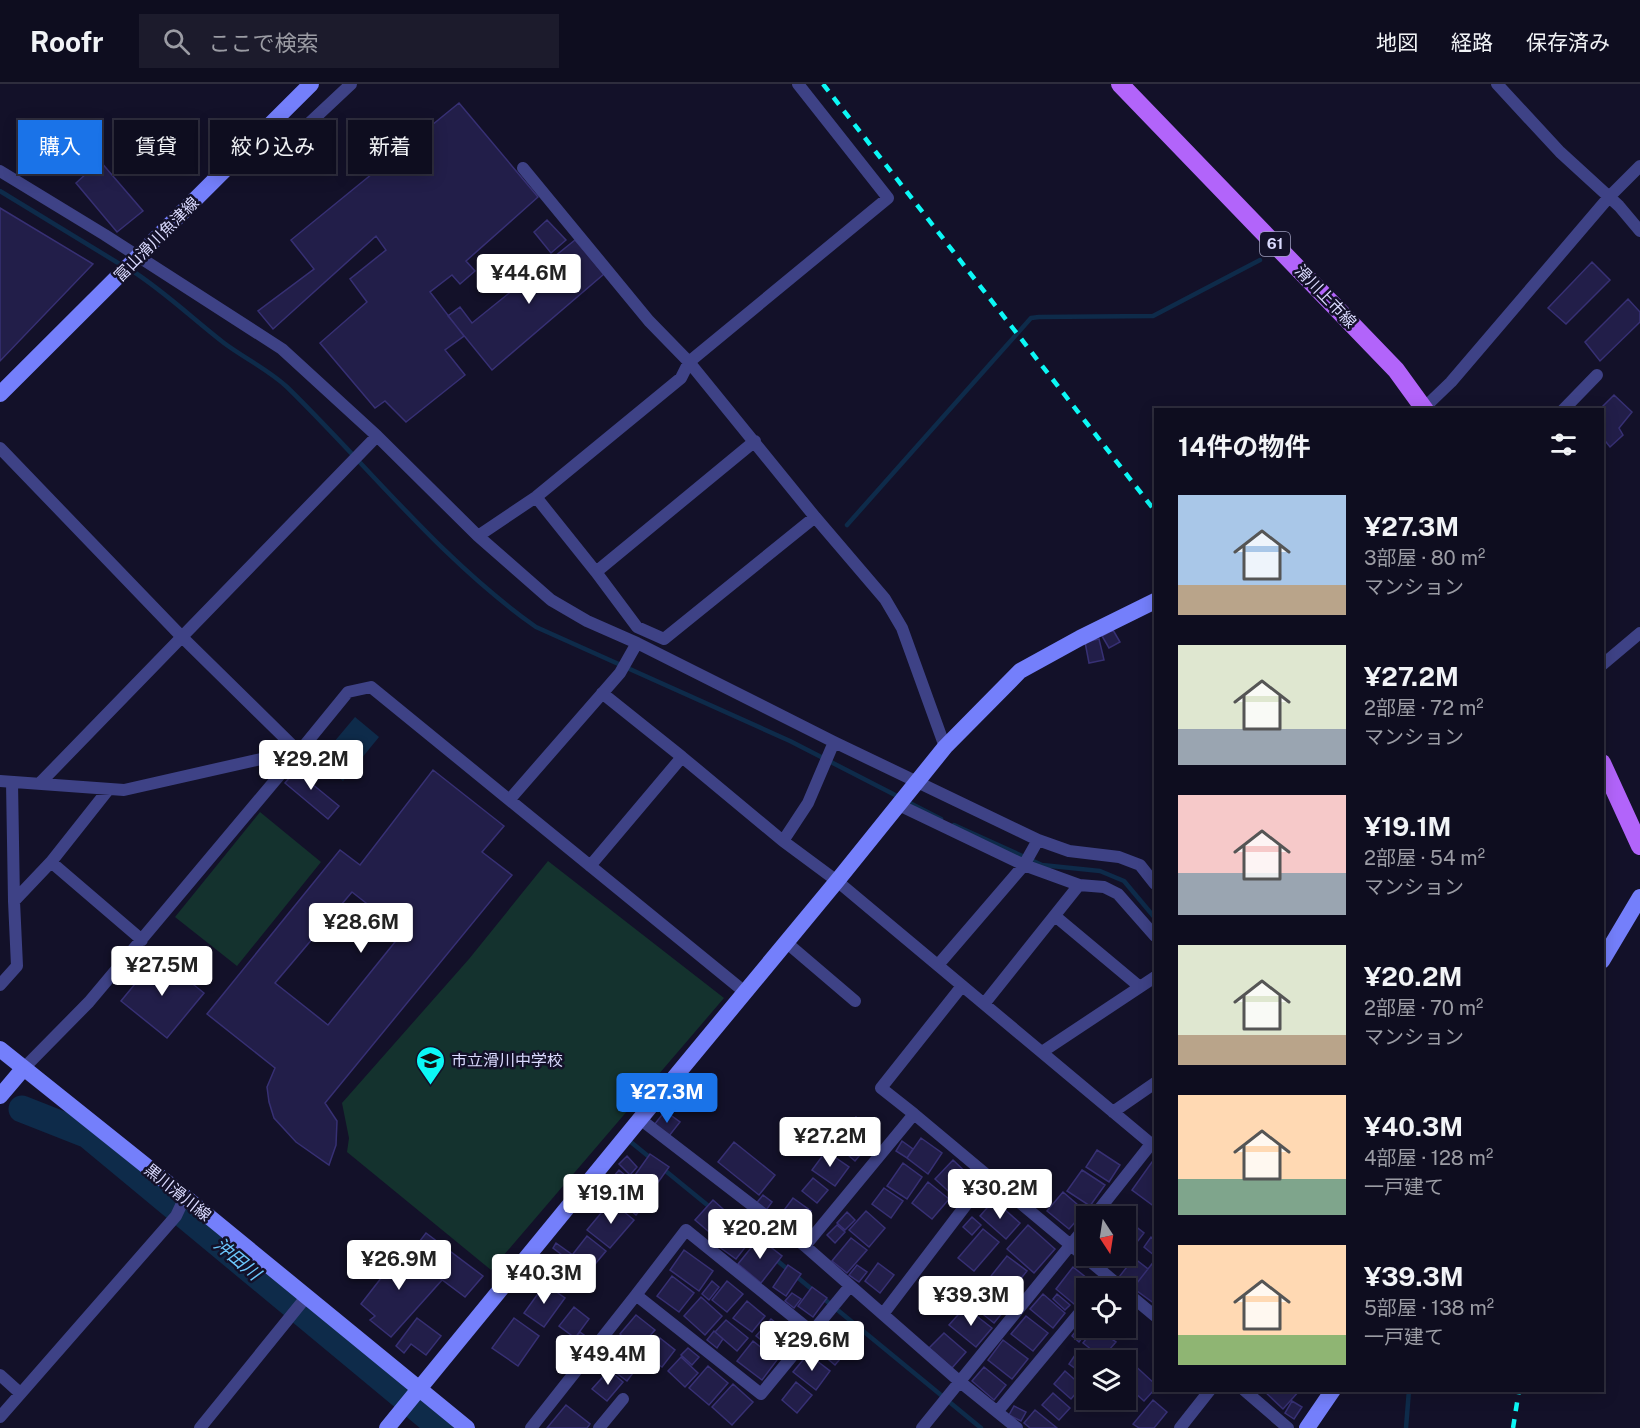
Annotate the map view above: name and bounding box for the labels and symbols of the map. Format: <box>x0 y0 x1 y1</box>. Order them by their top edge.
street label: 富山滑川魚津線 <box>110 193 203 286</box>
road number: 61 <box>1260 232 1290 256</box>
pin: ¥44.6M <box>480 254 578 305</box>
street label: 滑川上市線 <box>1291 261 1360 332</box>
pin: ¥29.2M <box>262 740 360 791</box>
pin: ¥28.6M <box>312 903 410 954</box>
pin: ¥27.5M <box>113 946 211 997</box>
school or university icon: 市立滑川中学校 <box>414 1044 446 1086</box>
place label: 市立滑川中学校 <box>451 1051 563 1070</box>
pin: ¥27.3M <box>618 1073 716 1124</box>
pin: ¥27.2M <box>781 1117 879 1168</box>
street label: 黒川滑川線 <box>141 1160 215 1225</box>
pin: ¥30.2M <box>951 1169 1049 1220</box>
pin: ¥19.1M <box>562 1174 660 1225</box>
north arrow <box>1076 1206 1136 1266</box>
pin: ¥20.2M <box>711 1209 809 1260</box>
water label: 沖田川 <box>210 1233 266 1285</box>
pin: ¥26.9M <box>350 1240 448 1291</box>
pin: ¥40.3M <box>495 1254 593 1305</box>
pin: ¥39.3M <box>922 1276 1020 1327</box>
pin: ¥29.6M <box>763 1321 861 1372</box>
pin: ¥49.4M <box>559 1335 657 1386</box>

